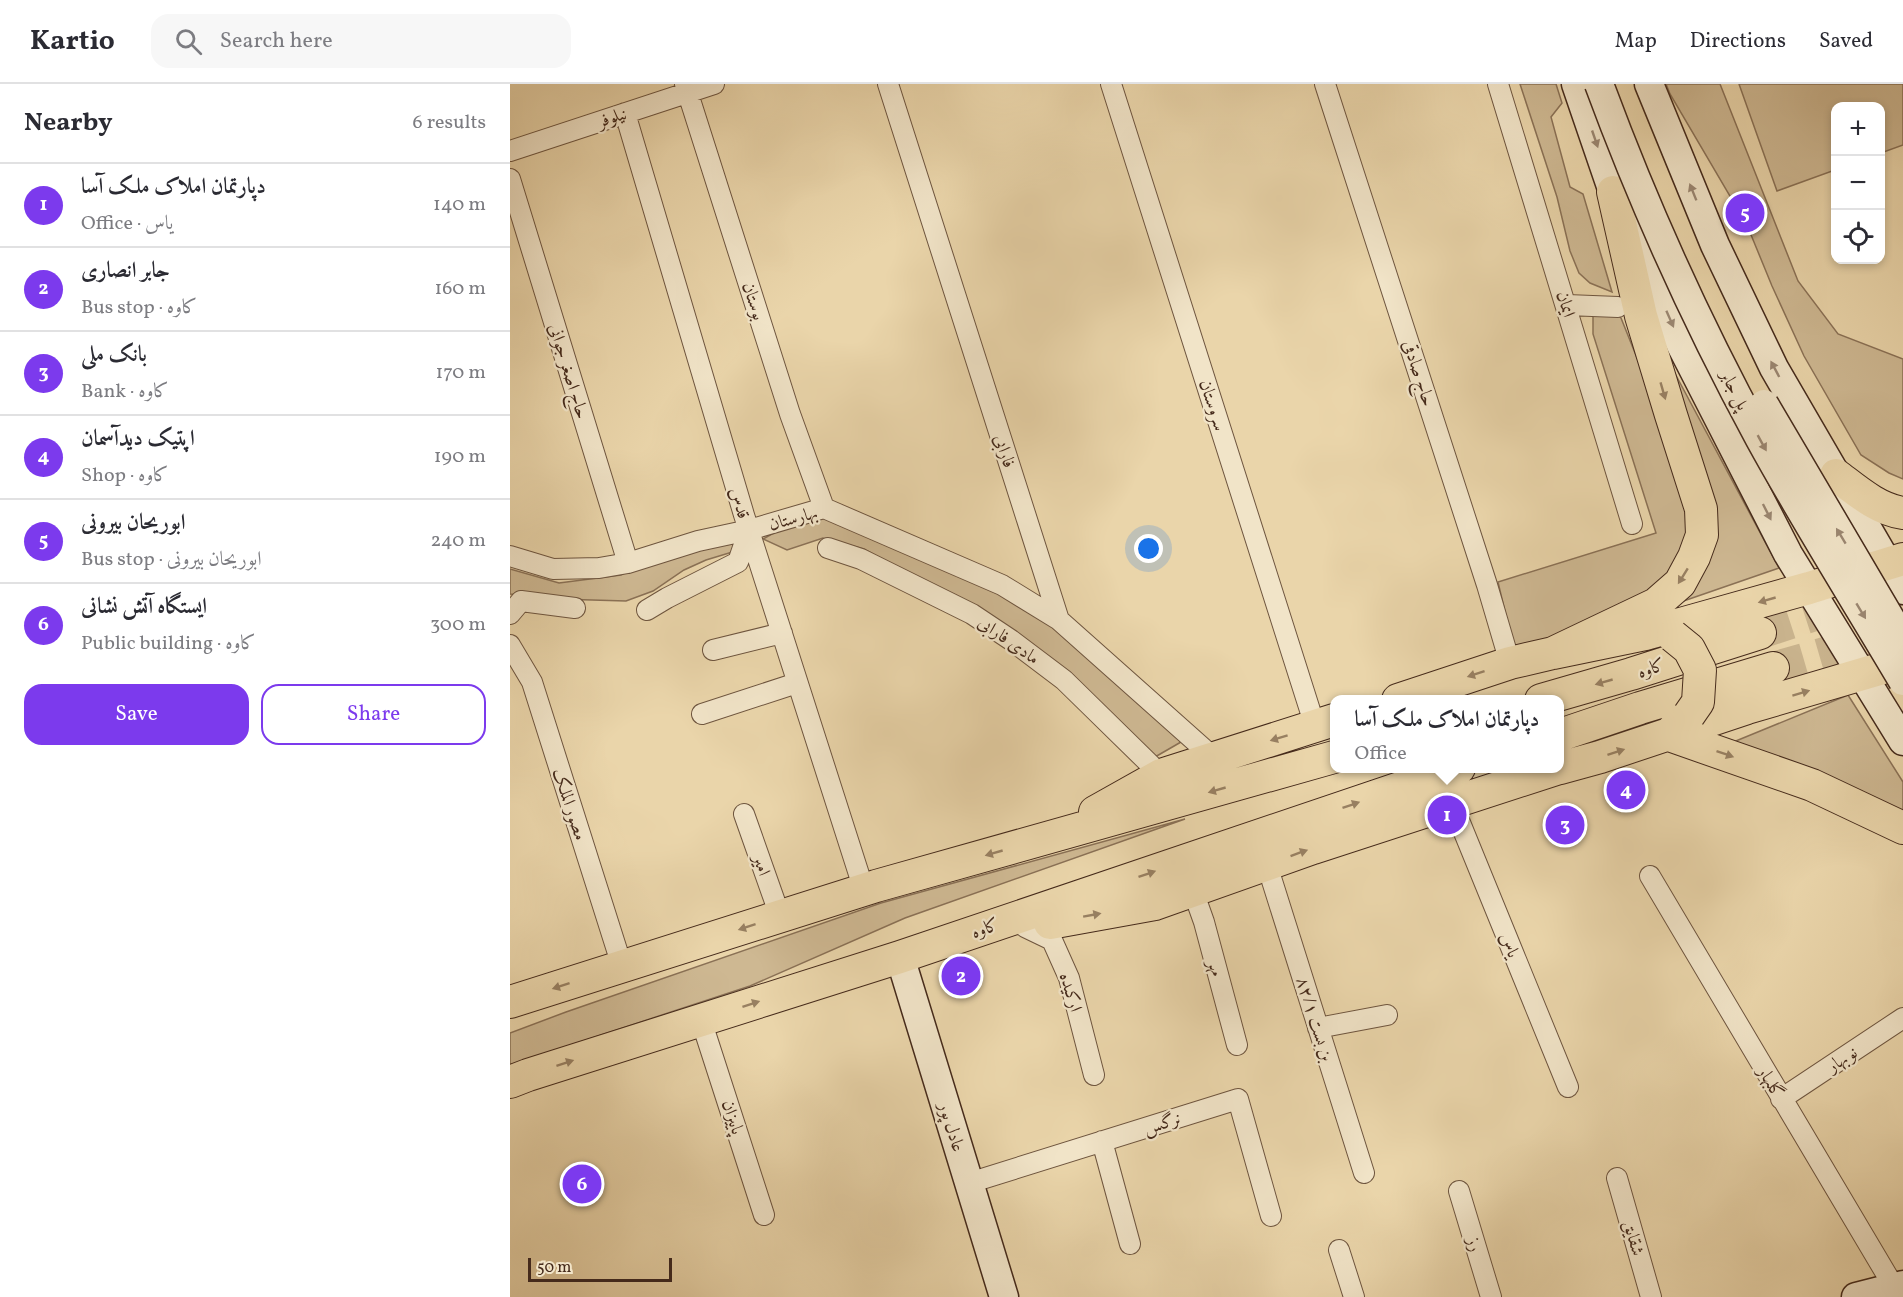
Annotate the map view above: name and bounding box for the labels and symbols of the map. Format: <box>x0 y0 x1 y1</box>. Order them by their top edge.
street label: نیلوفر <box>593 102 630 136</box>
one-way arrow <box>1591 130 1600 148</box>
one-way arrow <box>1688 183 1698 201</box>
pin: 5 <box>1726 190 1764 236</box>
street label: بوستان <box>735 279 770 324</box>
street label: ایمان <box>1549 288 1580 321</box>
one-way arrow <box>1665 311 1675 329</box>
street label: حاج اصغر جوانی <box>539 321 594 423</box>
street label: حاج صادقی <box>1393 337 1440 410</box>
one-way arrow <box>1770 361 1780 378</box>
street label: پل جابر <box>1712 364 1755 417</box>
street label: سروستان <box>1192 377 1232 434</box>
one-way arrow <box>1659 382 1668 400</box>
street label: فارابی <box>986 432 1021 471</box>
one-way arrow <box>1757 434 1767 451</box>
street label: قدس <box>722 485 755 522</box>
street label: بهارستان <box>766 501 821 538</box>
one-way arrow <box>1762 504 1772 521</box>
one-way arrow <box>1835 528 1846 544</box>
your location <box>1134 534 1163 563</box>
one-way arrow <box>1678 567 1689 584</box>
one-way arrow <box>1757 596 1775 605</box>
one-way arrow <box>1856 603 1866 620</box>
street label: مادی فارابی <box>972 611 1044 672</box>
street label: کاوه <box>1634 653 1669 686</box>
one-way arrow <box>1467 670 1485 679</box>
one-way arrow <box>1595 678 1613 687</box>
one-way arrow <box>1792 688 1810 697</box>
one-way arrow <box>1270 734 1288 743</box>
one-way arrow <box>1607 747 1625 756</box>
one-way arrow <box>1716 749 1734 759</box>
street label: مصور الملک <box>545 765 592 844</box>
pin: 4 <box>1606 768 1646 812</box>
one-way arrow <box>1208 786 1226 795</box>
pin: 1 <box>1428 792 1466 838</box>
one-way arrow <box>1342 799 1360 809</box>
pin: 3 <box>1546 802 1584 848</box>
one-way arrow <box>1290 848 1308 858</box>
one-way arrow <box>985 849 1003 858</box>
street label: امیر <box>745 850 776 880</box>
one-way arrow <box>1138 868 1156 878</box>
one-way arrow <box>1083 911 1102 920</box>
street label: کاوه <box>968 913 1003 946</box>
one-way arrow <box>738 922 756 932</box>
street label: یاس <box>1492 929 1526 963</box>
pin: 2 <box>942 954 980 998</box>
street label: مهر <box>1200 956 1229 979</box>
street label: ارکیده <box>1052 970 1087 1015</box>
street label: بن بست ۸۲/۱ <box>1289 974 1339 1066</box>
one-way arrow <box>552 981 570 991</box>
one-way arrow <box>742 999 760 1008</box>
street label: نوبهار <box>1821 1041 1863 1081</box>
one-way arrow <box>556 1058 574 1067</box>
street label: گلبهار <box>1749 1060 1789 1104</box>
street label: پاییزان <box>714 1097 749 1139</box>
street label: عادل پور <box>931 1098 970 1155</box>
street label: نرگس <box>1140 1107 1184 1142</box>
pin: 6 <box>562 1162 602 1206</box>
street label: شقایق <box>1616 1218 1649 1259</box>
street label: رز <box>1459 1232 1488 1255</box>
scale bar <box>528 1255 672 1282</box>

